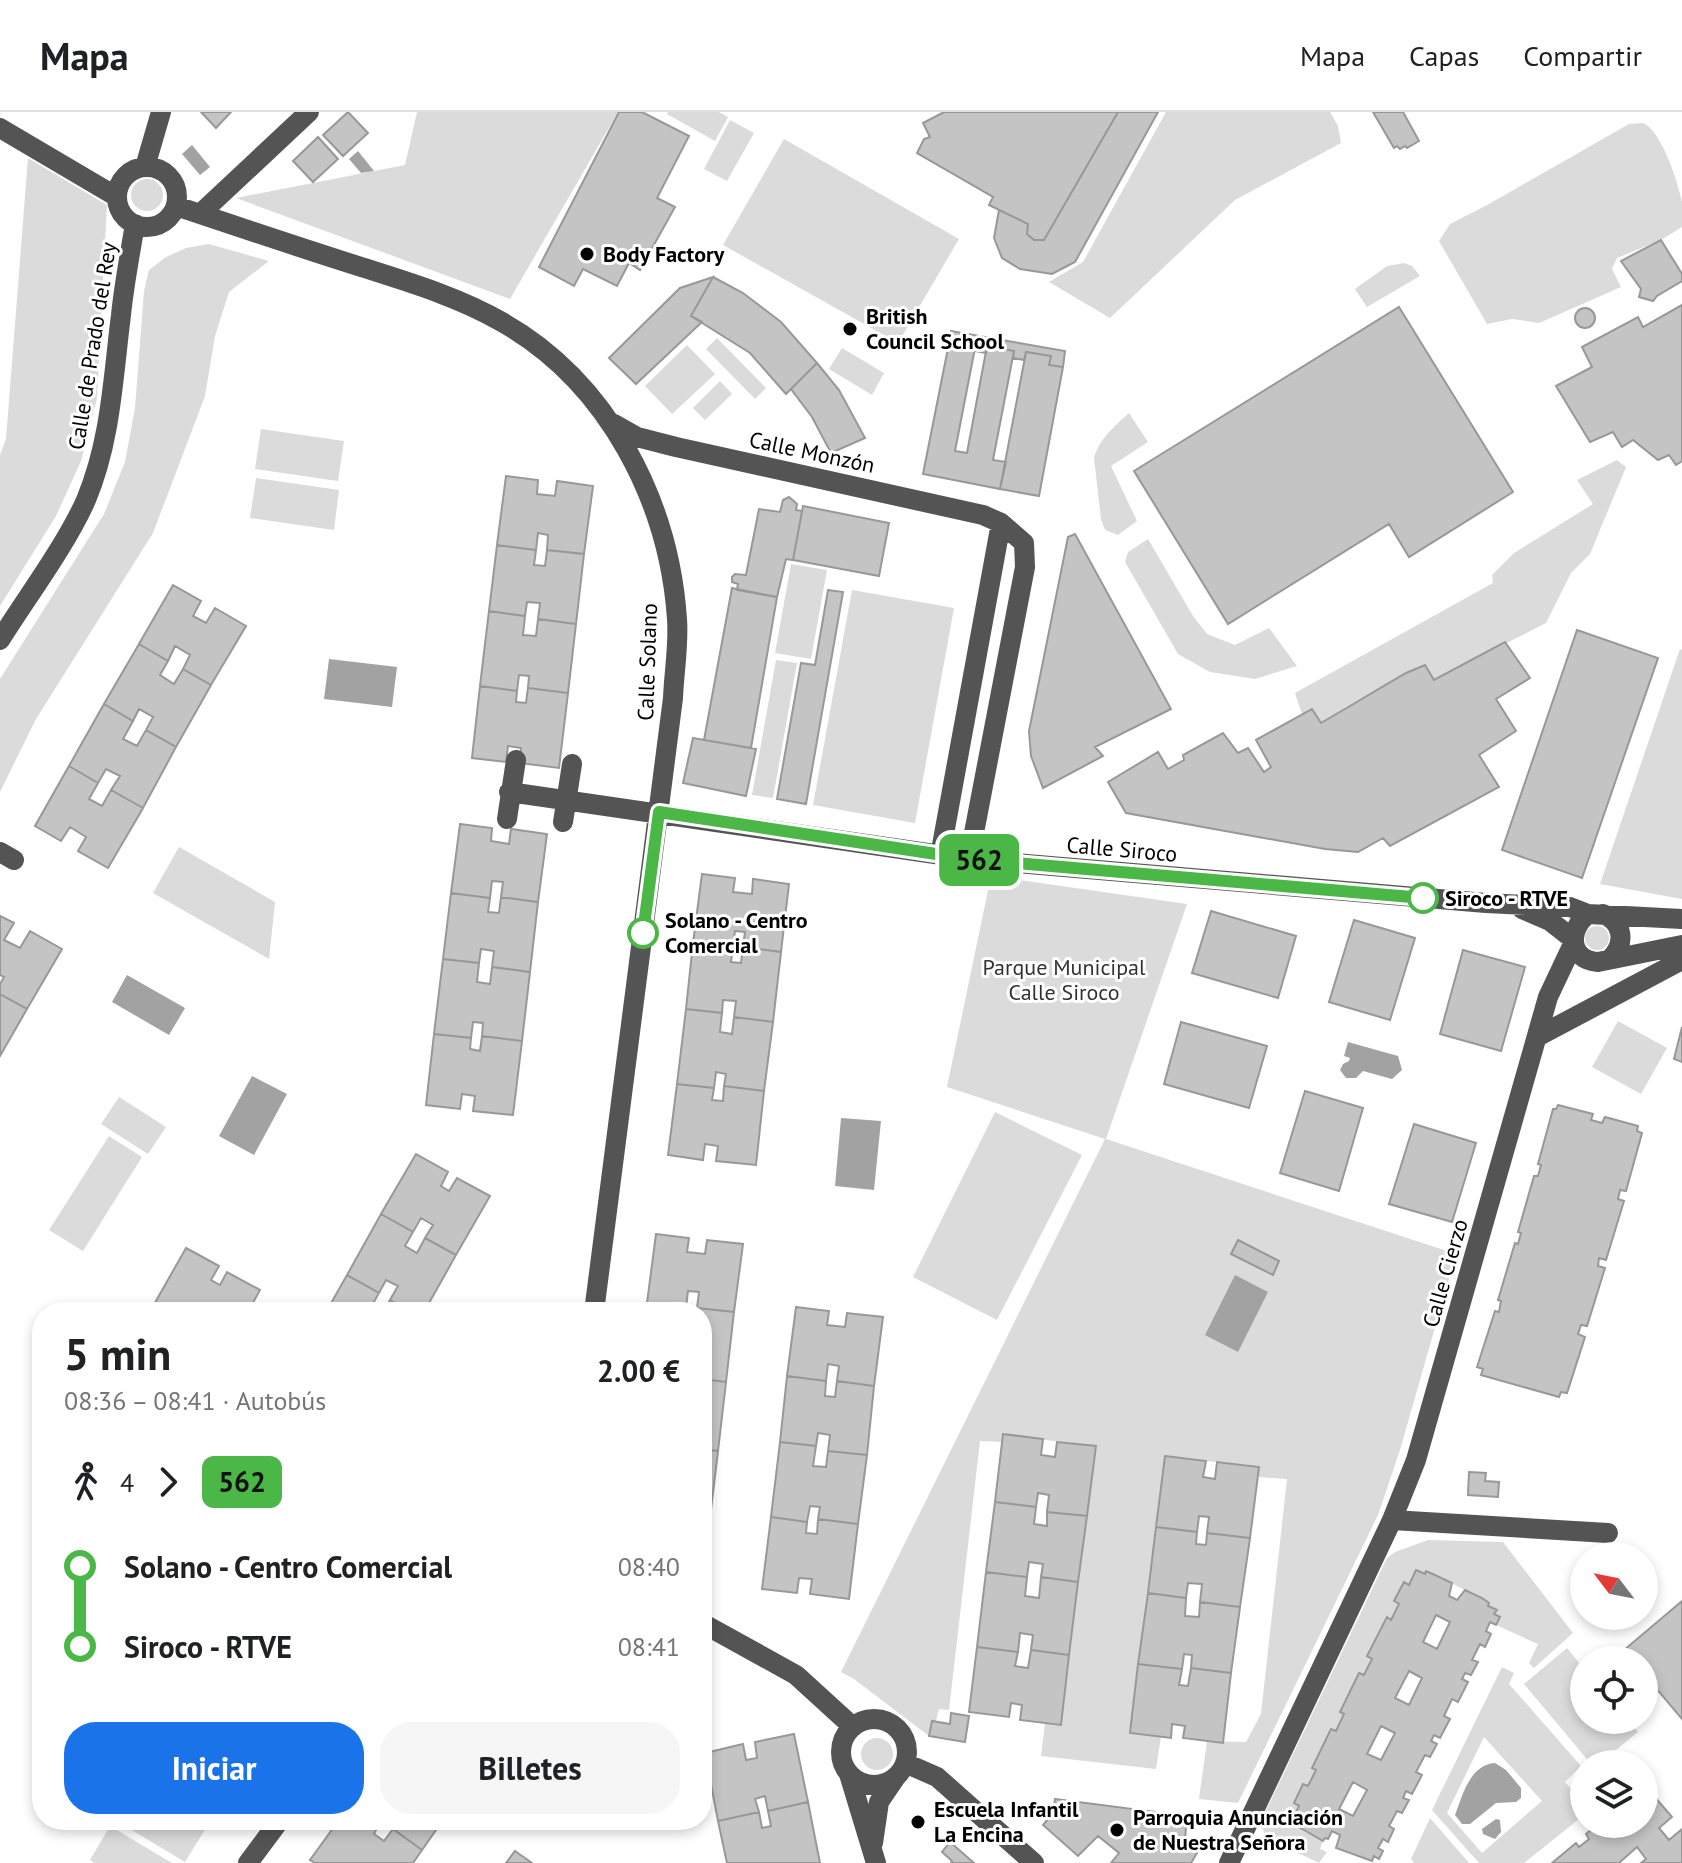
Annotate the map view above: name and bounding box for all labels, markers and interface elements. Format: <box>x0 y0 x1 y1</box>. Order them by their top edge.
text: Mapa <box>40 31 129 80</box>
text: Mapa <box>1300 37 1365 74</box>
text: Capas <box>1409 37 1479 74</box>
text: Compartir <box>1523 37 1642 74</box>
street label: Calle de Prado del Rey <box>62 240 122 452</box>
place label: Body Factory <box>603 240 725 268</box>
marker: Body Factory <box>578 245 596 263</box>
place label: British Council School <box>866 302 1004 355</box>
marker: British Council School <box>841 320 859 338</box>
street label: Calle Monzón <box>747 425 877 479</box>
street label: Calle Solano <box>631 603 663 721</box>
street label: Calle Siroco <box>1065 830 1179 868</box>
line badge: 562 <box>933 834 1025 886</box>
text: 562 <box>955 841 1003 878</box>
marker: Siroco - RTVE <box>1408 883 1438 913</box>
place label: Siroco - RTVE <box>1445 884 1568 912</box>
place label: Solano - Centro Comercial <box>665 906 808 959</box>
marker: Solano - Centro Comercial <box>628 918 658 948</box>
park label: Parque Municipal Calle Siroco <box>983 953 1146 1006</box>
street label: Calle Cierzo <box>1416 1216 1474 1330</box>
text: 5 min <box>64 1325 171 1382</box>
text: 2.00 € <box>597 1351 680 1390</box>
text: 08:36 – 08:41 · Autobús <box>64 1384 326 1417</box>
icon: walk <box>64 1460 108 1504</box>
icon: forward <box>146 1460 190 1504</box>
text: 562 <box>218 1463 266 1500</box>
text: 4 <box>120 1466 134 1499</box>
north arrow <box>1570 1542 1658 1630</box>
map controls <box>1570 1542 1658 1838</box>
text: Solano - Centro Comercial <box>124 1547 452 1586</box>
text: 08:40 <box>618 1550 680 1583</box>
text: Siroco - RTVE <box>124 1627 292 1666</box>
text: 08:41 <box>618 1630 680 1663</box>
button: locate <box>1570 1646 1658 1734</box>
button: Iniciar <box>64 1722 364 1814</box>
button: Billetes <box>380 1722 680 1814</box>
button: layers <box>1570 1750 1658 1838</box>
place label: Escuela Infantil La Encina <box>934 1795 1079 1848</box>
place label: Parroquia Anunciación de Nuestra Señora <box>1133 1803 1343 1856</box>
marker: Escuela Infantil La Encina <box>909 1813 927 1831</box>
marker: Parroquia Anunciación de Nuestra Señora <box>1108 1821 1126 1839</box>

